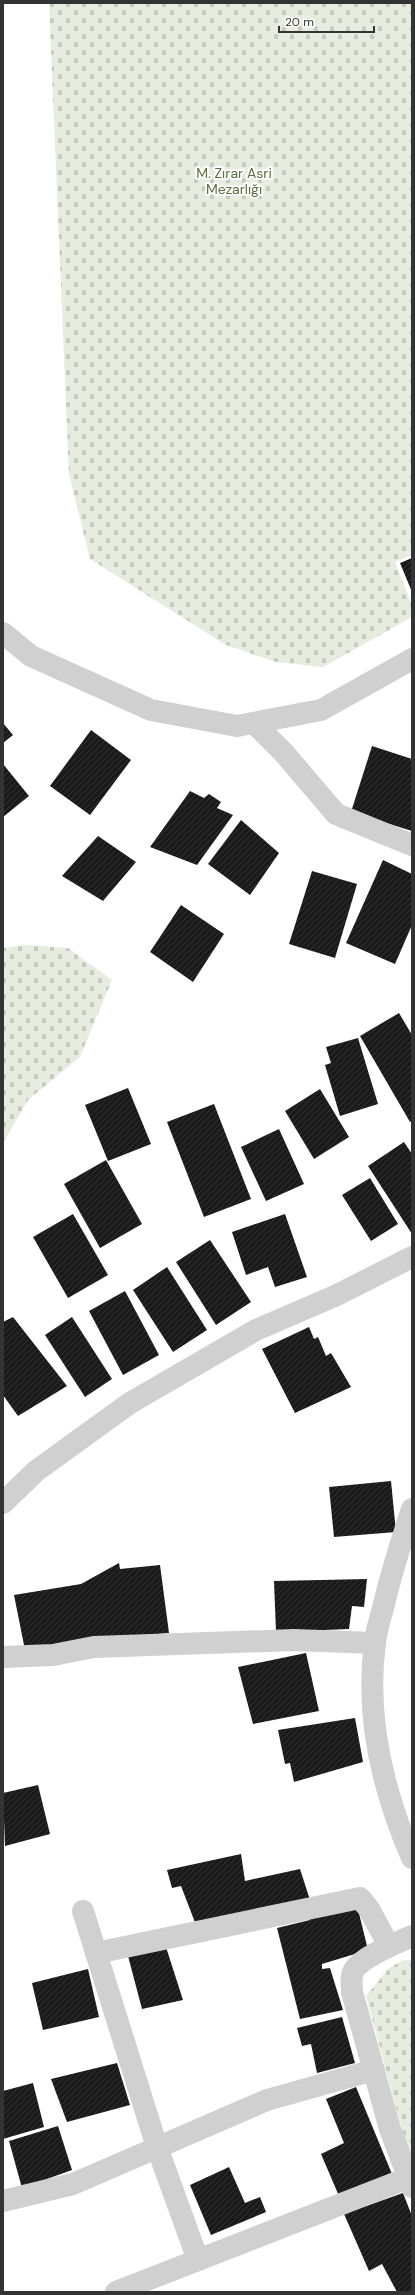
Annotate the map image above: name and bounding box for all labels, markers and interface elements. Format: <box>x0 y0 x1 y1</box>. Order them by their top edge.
scale bar <box>279 8 374 34</box>
text: 20 m <box>285 14 314 30</box>
park label: M. Zırar Asri Mezarlığı <box>196 164 272 198</box>

